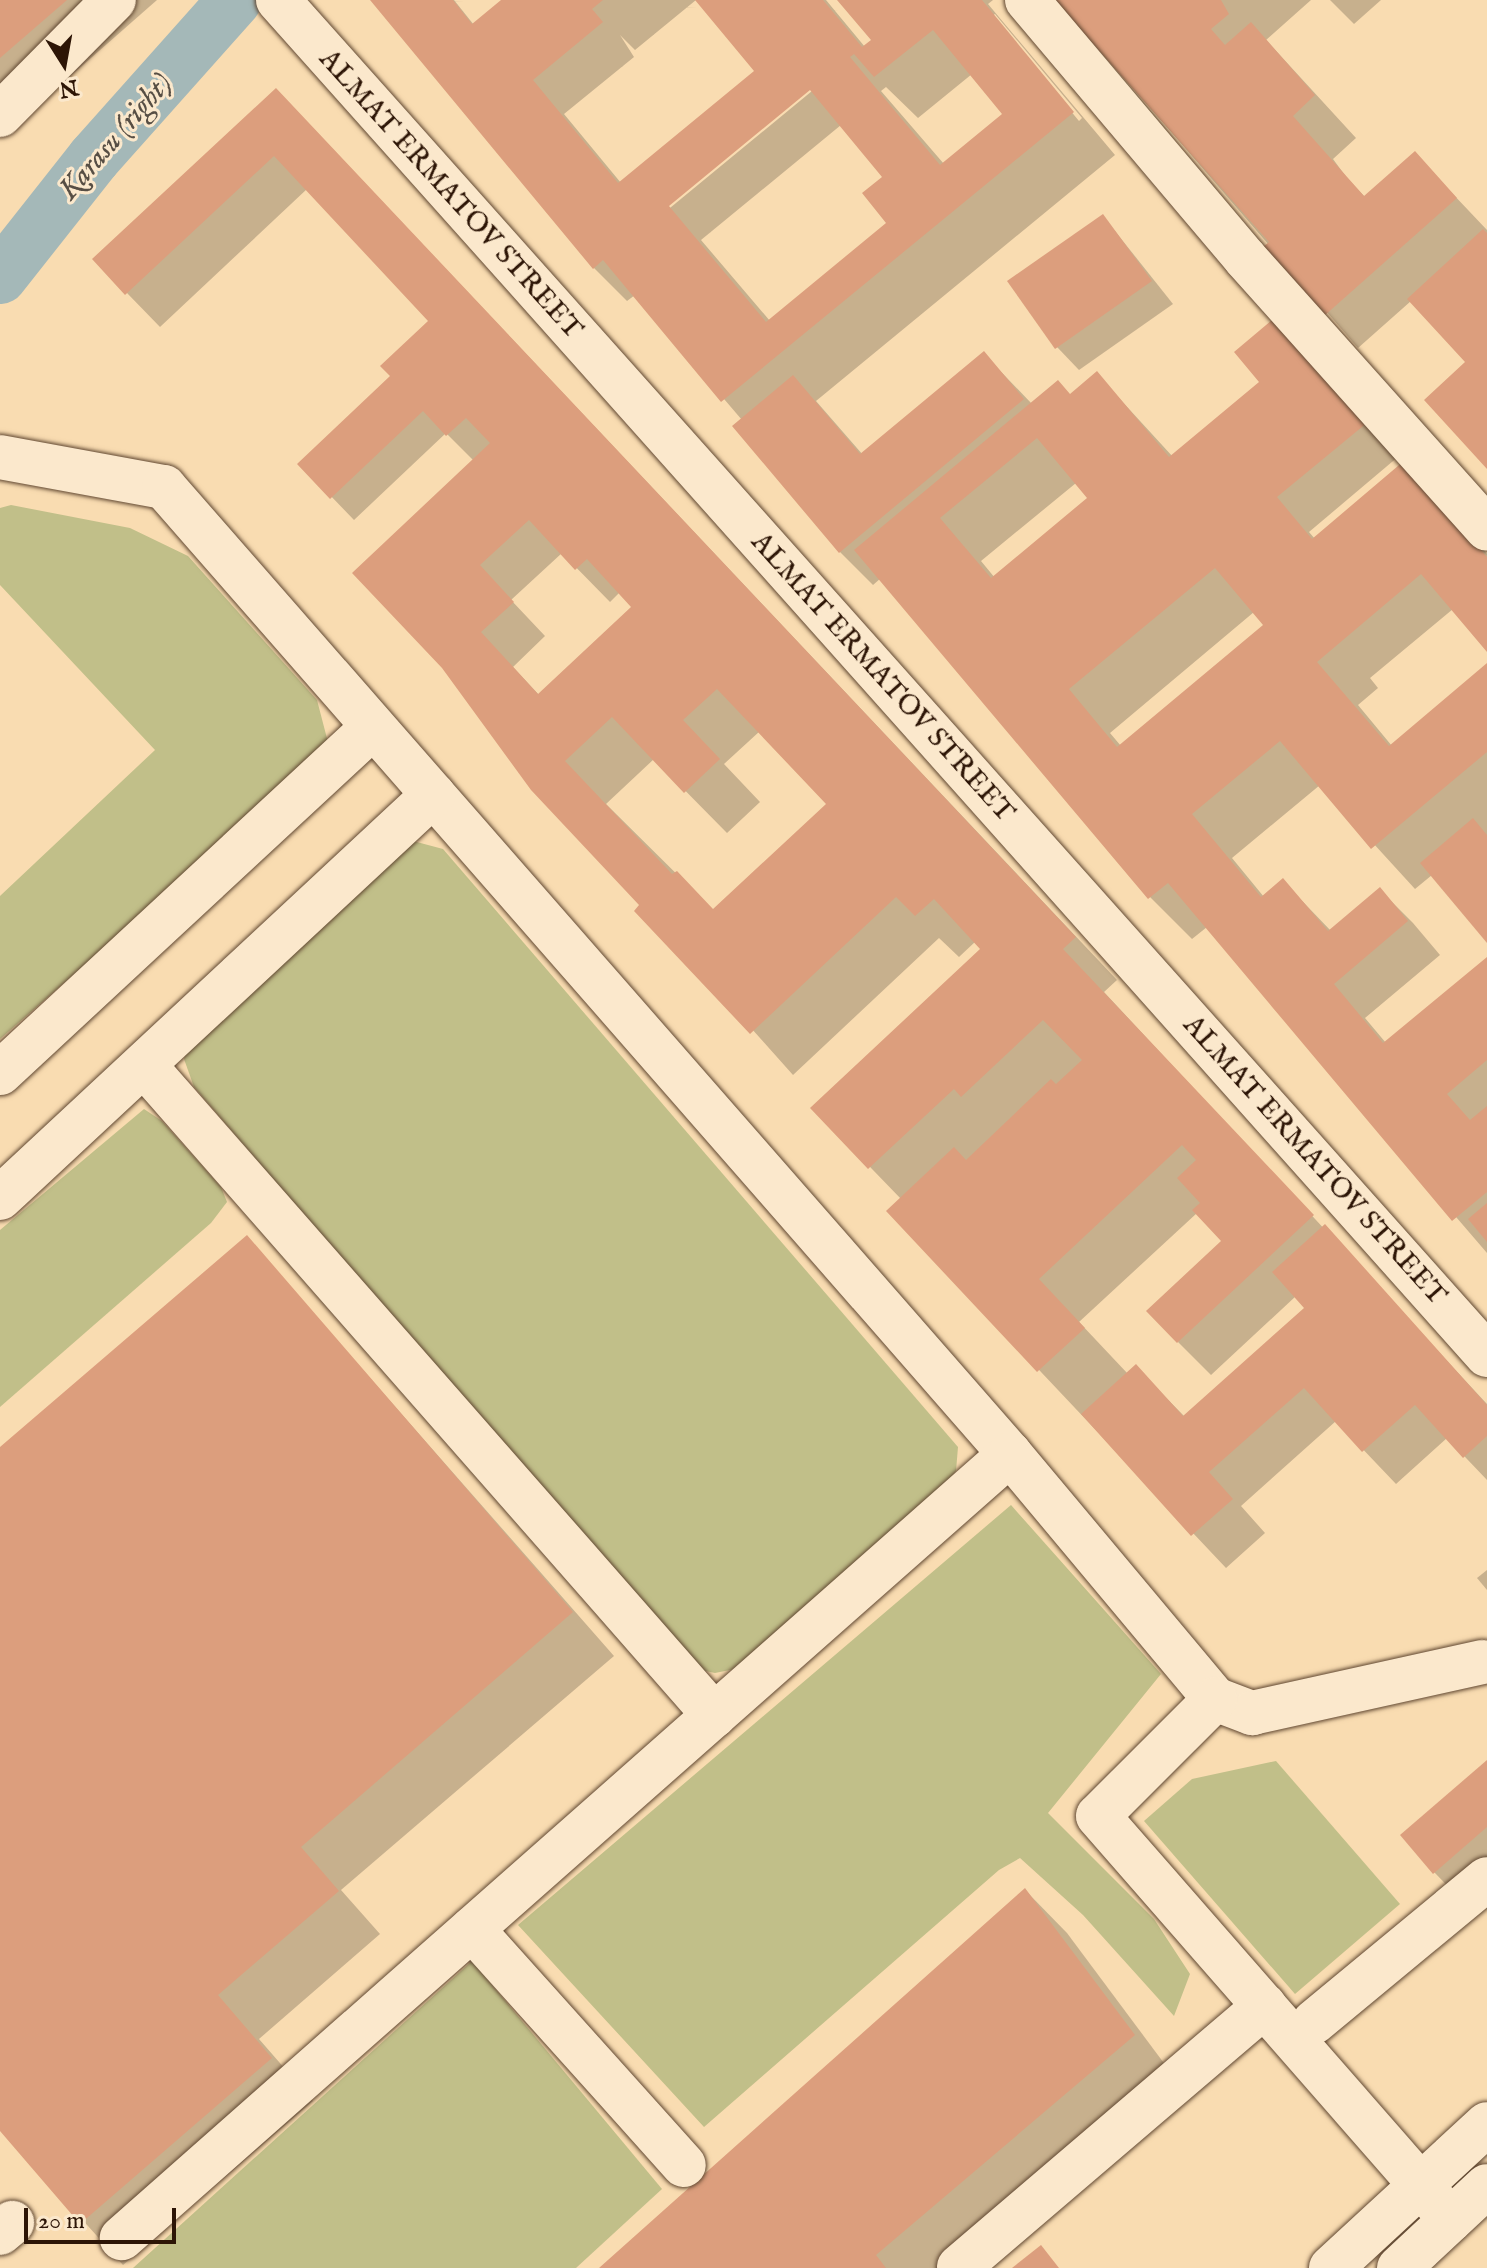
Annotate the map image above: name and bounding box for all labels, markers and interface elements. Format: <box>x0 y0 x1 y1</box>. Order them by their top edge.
north arrow <box>24 24 104 104</box>
street label: ALMAT ERMATOV STREET <box>311 43 589 347</box>
water label: Karasu (right) <box>51 66 181 208</box>
text: N <box>57 72 81 103</box>
street label: ALMAT ERMATOV STREET <box>743 526 1021 830</box>
street label: ALMAT ERMATOV STREET <box>1175 1009 1453 1313</box>
scale bar <box>28 2192 180 2242</box>
text: 20 m <box>38 2206 85 2237</box>

